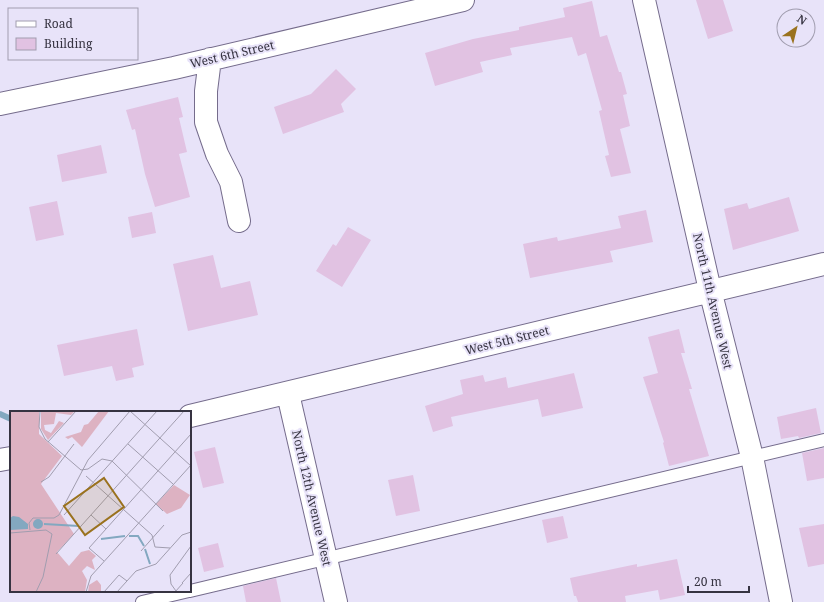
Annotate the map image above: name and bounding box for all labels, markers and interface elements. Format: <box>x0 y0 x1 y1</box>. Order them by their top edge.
legend <box>8 8 138 60</box>
north arrow <box>776 8 816 48</box>
text: N <box>794 11 810 28</box>
text: Road <box>44 15 74 32</box>
text: Building <box>44 35 93 52</box>
street label: West 6th Street <box>188 36 276 72</box>
street label: North 11th Avenue West <box>689 231 737 371</box>
street label: West 5th Street <box>463 321 551 359</box>
inset map <box>10 411 191 592</box>
street label: North 12th Avenue West <box>288 428 336 568</box>
scale bar <box>688 568 749 594</box>
text: 20 m <box>694 573 722 590</box>

